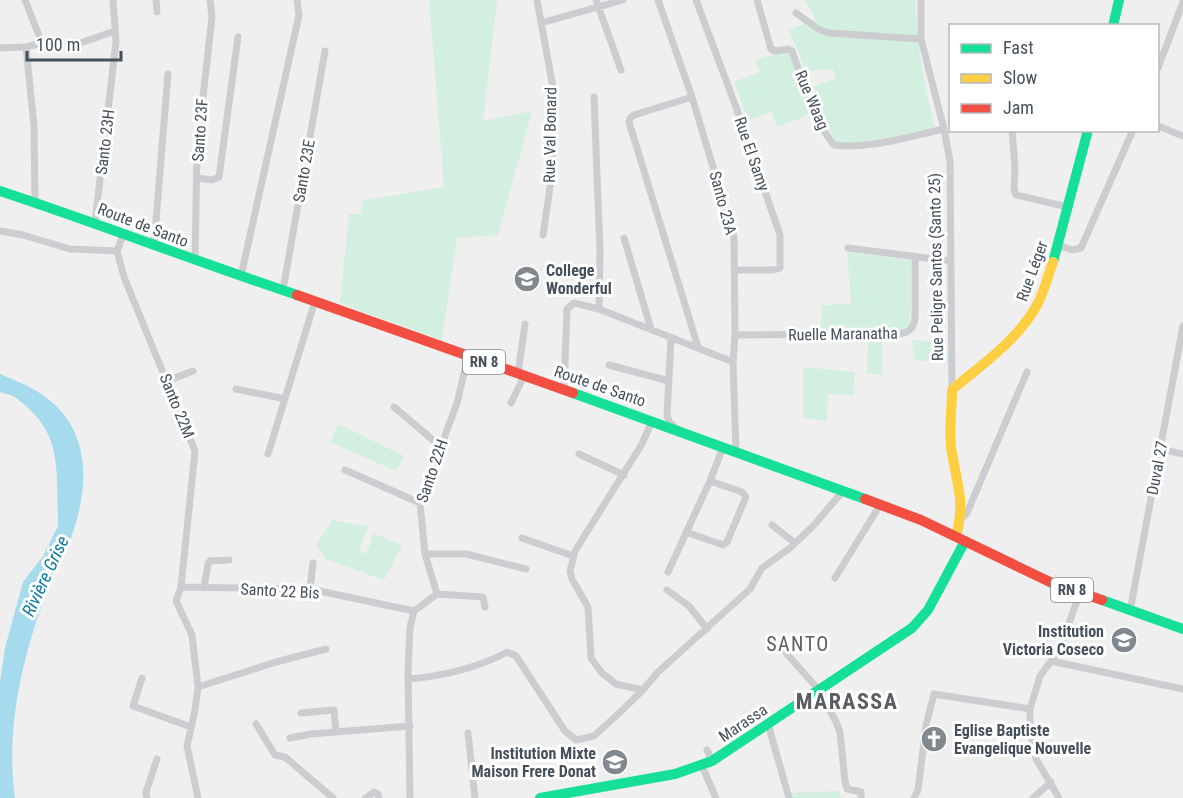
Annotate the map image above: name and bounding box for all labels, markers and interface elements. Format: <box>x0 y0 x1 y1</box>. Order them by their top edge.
scale bar <box>27 24 122 62</box>
legend <box>949 24 1159 132</box>
text: 100 m <box>36 34 80 55</box>
text: Fast <box>1003 37 1034 58</box>
text: Slow <box>1003 67 1038 88</box>
street label: Rue Waag <box>791 68 833 132</box>
street label: Rue Val Bonard <box>540 87 560 183</box>
street label: Santo 23F <box>188 97 212 162</box>
text: Jam <box>1003 97 1034 118</box>
street label: Santo 23H <box>92 108 118 176</box>
street label: Rue El Samy <box>730 114 774 194</box>
street label: Santo 23E <box>289 138 319 204</box>
street label: Santo 23A <box>705 169 741 237</box>
street label: Rue Peligre Santos (Santo 25) <box>925 173 947 361</box>
street label: Route de Santo <box>95 199 191 251</box>
street label: Rue Léger <box>1012 238 1052 304</box>
place label: College Wonderful <box>546 261 612 298</box>
school or university icon: College Wonderful <box>512 264 542 294</box>
street label: Ruelle Maranatha <box>788 324 898 344</box>
road number: RN 8 <box>463 350 505 374</box>
street label: Route de Santo <box>552 361 648 411</box>
street label: Santo 22M <box>155 371 199 441</box>
street label: Santo 22H <box>412 437 452 505</box>
street label: Duval 27 <box>1142 439 1172 497</box>
water label: Rivière Grise <box>17 533 73 619</box>
road number: RN 8 <box>1051 578 1093 602</box>
street label: Santo 22 Bis <box>240 579 320 603</box>
place label: Institution Victoria Coseco <box>1003 622 1104 659</box>
school or university icon: Institution Victoria Coseco <box>1109 625 1139 655</box>
district label: SANTO <box>766 632 830 656</box>
district label: MARASSA <box>796 689 898 714</box>
street label: Marassa <box>715 700 771 746</box>
place label: Eglise Baptiste Evangelique Nouvelle <box>954 721 1091 758</box>
church icon: Eglise Baptiste Evangelique Nouvelle <box>919 724 949 754</box>
place label: Institution Mixte Maison Frere Donat <box>471 744 596 781</box>
school or university icon: Institution Mixte Maison Frere Donat <box>600 747 630 777</box>

